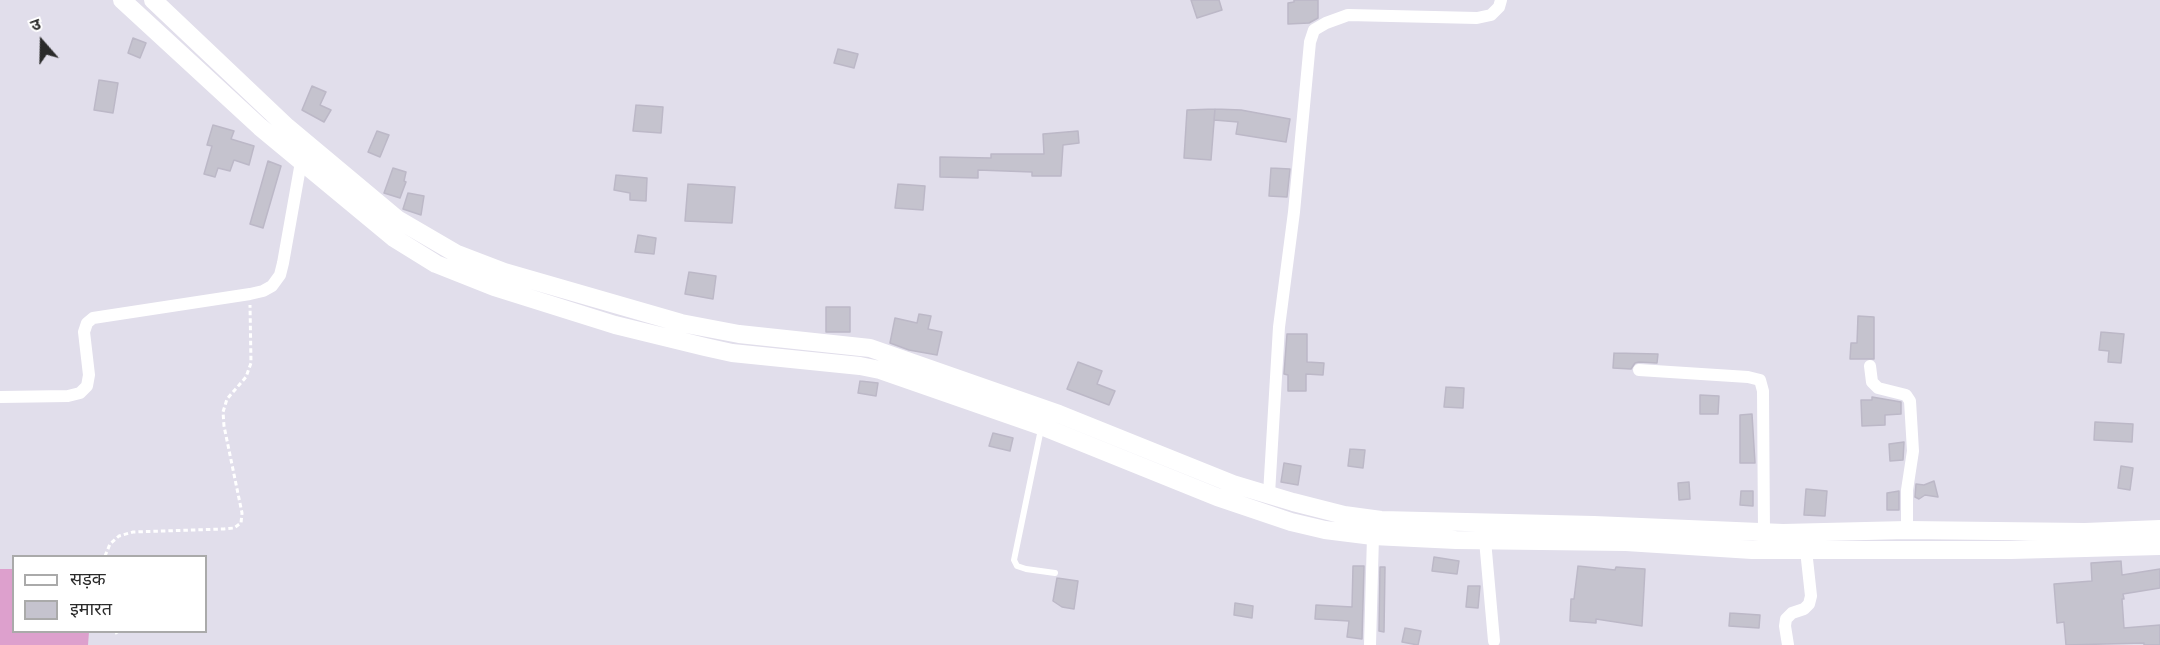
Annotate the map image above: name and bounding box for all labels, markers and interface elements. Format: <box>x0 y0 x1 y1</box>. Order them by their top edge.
north arrow <box>12 12 72 72</box>
text: उ <box>28 14 43 35</box>
legend <box>12 555 207 633</box>
text: सड़क <box>70 568 106 590</box>
text: इमारत <box>70 598 112 620</box>

